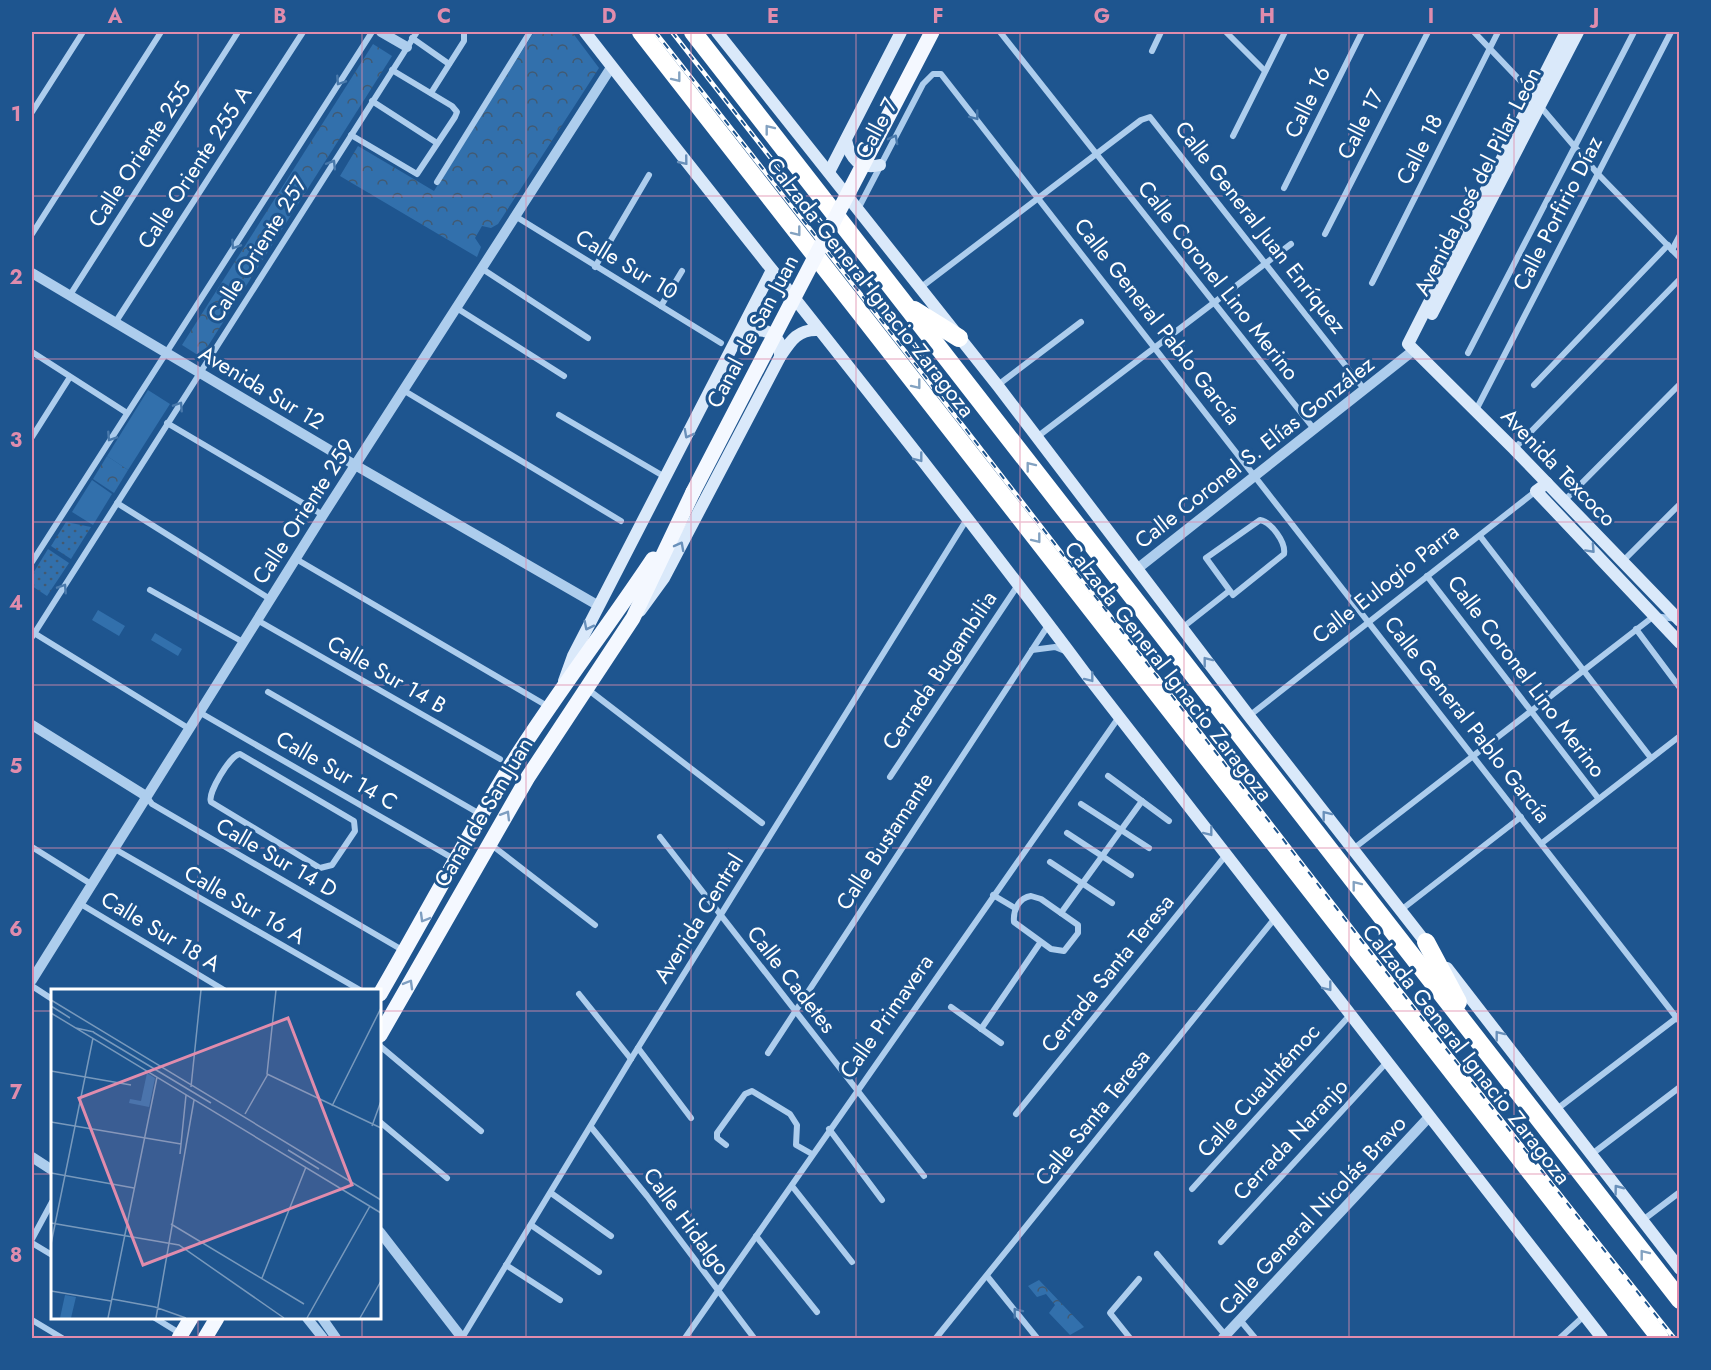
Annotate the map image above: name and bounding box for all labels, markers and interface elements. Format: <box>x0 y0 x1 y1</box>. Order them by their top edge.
text: A <box>107 2 123 31</box>
text: B <box>273 2 287 31</box>
text: C <box>437 2 451 31</box>
text: D <box>602 2 616 31</box>
text: E <box>767 2 779 31</box>
text: F <box>932 2 944 31</box>
text: G <box>1094 2 1110 31</box>
text: H <box>1259 2 1275 31</box>
text: I <box>1428 2 1434 31</box>
text: J <box>1589 2 1599 31</box>
street label: Calle 16 <box>1276 61 1338 143</box>
street label: Avenida José del Pilar León <box>1405 61 1549 301</box>
one-way arrow <box>670 71 681 82</box>
street label: Calle Oriente 255 <box>80 75 198 233</box>
one-way arrow <box>336 75 348 85</box>
street label: Calle Oriente 255 A <box>129 79 259 255</box>
street label: Calle 17 <box>1329 83 1392 165</box>
street label: Calle 7 <box>847 91 906 164</box>
text: 1 <box>11 100 21 129</box>
street label: Calle 18 <box>1388 108 1450 190</box>
one-way arrow <box>968 109 979 120</box>
street label: Calle General Juan Enríquez <box>1168 114 1354 340</box>
one-way arrow <box>765 125 776 136</box>
street label: Calle Porfirio Díaz <box>1504 130 1610 296</box>
one-way arrow <box>887 134 898 145</box>
street label: Calzada General Ignacio Zaragoza <box>759 150 983 424</box>
one-way arrow <box>677 154 688 165</box>
one-way arrow <box>325 160 337 170</box>
street label: Calle Oriente 257 <box>199 169 315 328</box>
street label: Calle Coronel Lino Merino <box>1131 173 1307 387</box>
street label: Calle General Pablo García <box>1067 211 1249 431</box>
street label: Calle Sur 10 <box>570 221 684 307</box>
one-way arrow <box>789 225 800 236</box>
one-way arrow <box>231 238 242 249</box>
street label: Canal de San Juan <box>698 249 806 413</box>
text: 2 <box>9 263 23 292</box>
street label: Avenida Sur 12 <box>193 337 331 437</box>
street label: Calle Coronel S. Elías González <box>1127 348 1381 556</box>
one-way arrow <box>909 379 920 390</box>
street label: Avenida Texcoco <box>1494 400 1624 534</box>
one-way arrow <box>171 402 183 412</box>
text: 3 <box>10 426 22 455</box>
one-way arrow <box>684 428 696 439</box>
one-way arrow <box>107 431 119 441</box>
street label: Calle Oriente 259 <box>244 432 362 590</box>
one-way arrow <box>911 451 922 462</box>
one-way arrow <box>1026 462 1037 473</box>
street label: Calle Eulogio Parra <box>1305 515 1465 651</box>
one-way arrow <box>1029 532 1040 543</box>
street label: Calzada General Ignacio Zaragoza <box>1057 534 1281 808</box>
one-way arrow <box>673 542 684 553</box>
one-way arrow <box>1584 542 1595 553</box>
street label: Calle Coronel Lino Merino <box>1440 568 1614 784</box>
one-way arrow <box>56 584 67 595</box>
street label: Cerrada Bugambilia <box>874 584 1004 756</box>
text: 4 <box>9 589 23 618</box>
street label: Calle General Pablo García <box>1377 609 1559 829</box>
one-way arrow <box>584 619 596 630</box>
street label: Calle Sur 14 B <box>321 627 453 721</box>
one-way arrow <box>1203 657 1214 668</box>
one-way arrow <box>1082 671 1093 682</box>
street label: Calle Sur 14 C <box>270 722 404 818</box>
street label: Canal de San Juan <box>426 731 540 893</box>
text: 5 <box>10 752 23 781</box>
street label: Calle Bustamante <box>828 766 940 916</box>
street label: Calle Sur 14 D <box>210 809 344 905</box>
one-way arrow <box>498 811 510 821</box>
one-way arrow <box>1323 811 1334 822</box>
one-way arrow <box>1202 826 1213 837</box>
street label: Avenida Central <box>645 847 751 989</box>
street label: Calle Sur 16 A <box>178 856 312 952</box>
one-way arrow <box>1352 881 1363 892</box>
street label: Calle Sur 18 A <box>95 883 227 980</box>
street label: Cerrada Santa Teresa <box>1033 887 1181 1059</box>
one-way arrow <box>420 912 431 922</box>
text: 6 <box>9 915 23 944</box>
street label: Calzada General Ignacio Zaragoza <box>1355 917 1579 1191</box>
street label: Calle Cadetes <box>740 918 844 1040</box>
street label: Calle Primavera <box>831 947 941 1085</box>
one-way arrow <box>401 980 413 990</box>
one-way arrow <box>1321 980 1332 991</box>
inset map <box>51 989 381 1319</box>
street label: Calle Cuauhtémoc <box>1189 1016 1327 1164</box>
one-way arrow <box>1495 1030 1506 1041</box>
street label: Calle Santa Teresa <box>1027 1042 1157 1192</box>
street label: Cerrada Naranjo <box>1225 1071 1355 1207</box>
text: 7 <box>10 1078 23 1107</box>
street label: Calle General Nicolás Bravo <box>1211 1108 1413 1322</box>
street label: Calle Hidalgo <box>636 1160 738 1282</box>
one-way arrow <box>1615 1184 1626 1195</box>
text: 8 <box>10 1241 22 1270</box>
one-way arrow <box>1640 1250 1651 1261</box>
one-way arrow <box>1013 1308 1024 1319</box>

